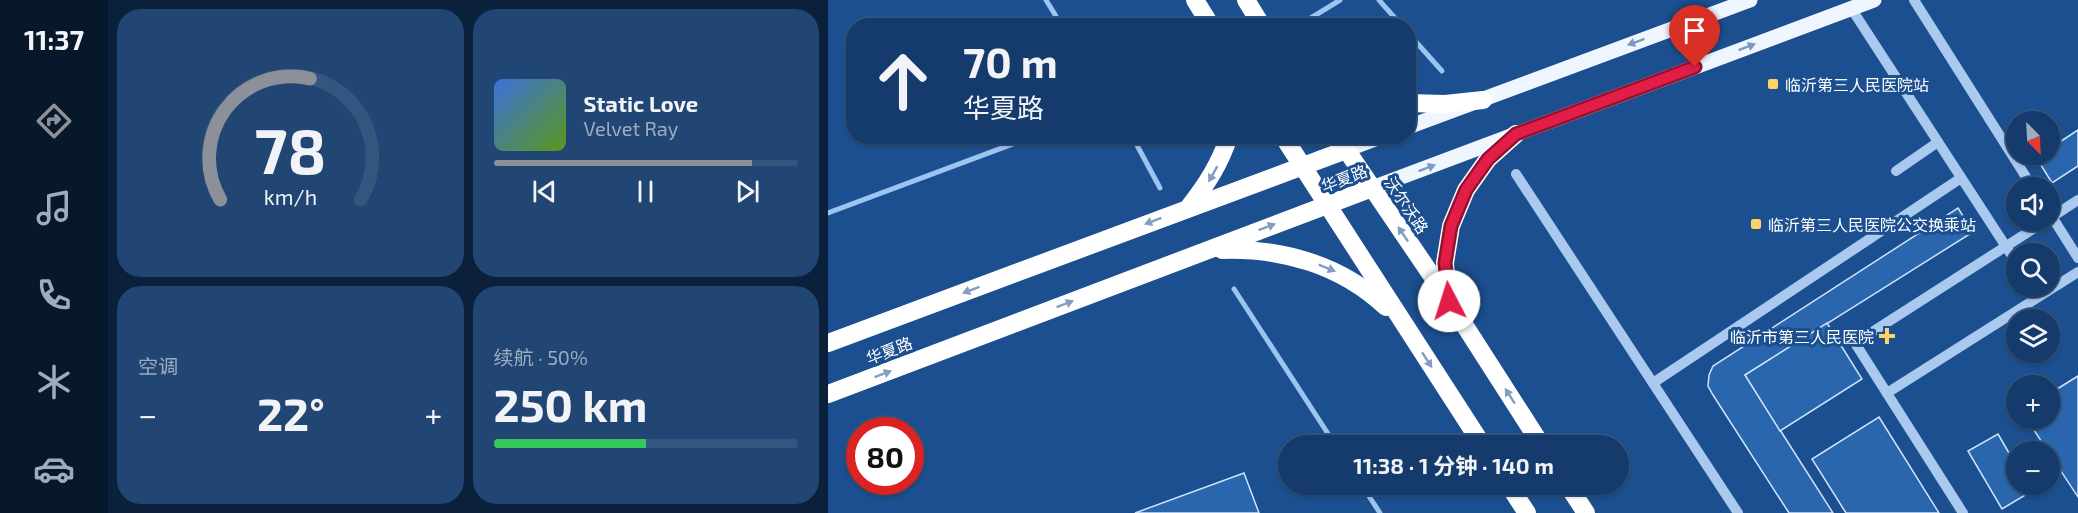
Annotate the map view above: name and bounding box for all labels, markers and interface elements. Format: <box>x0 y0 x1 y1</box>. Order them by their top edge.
pin <box>1669 5 1720 67</box>
icon: arrive <box>1678 14 1711 47</box>
text: 11:37 <box>24 23 84 55</box>
text: 70 m <box>963 36 1058 86</box>
one-way arrow <box>1627 38 1645 48</box>
icon: ahead <box>864 42 942 120</box>
one-way arrow <box>1738 42 1756 52</box>
place label: 临沂第三人民医院站 <box>1785 75 1929 94</box>
marker: 临沂第三人民医院站 <box>1766 77 1780 91</box>
text: Static Love <box>584 90 698 116</box>
text: 华夏路 <box>963 91 1044 123</box>
icon: directions <box>33 100 75 142</box>
north arrow <box>2006 111 2060 165</box>
map controls <box>2006 111 2060 495</box>
text: 78 <box>254 112 326 187</box>
text: Velvet Ray <box>584 116 678 140</box>
street label: 华夏路 <box>1318 161 1370 195</box>
one-way arrow <box>1418 162 1436 172</box>
one-way arrow <box>1208 166 1218 183</box>
street label: 沃尔沃路 <box>1381 173 1433 237</box>
icon: previous <box>528 175 561 208</box>
icon: pause <box>629 175 662 208</box>
icon: next <box>731 175 764 208</box>
button: sound <box>2006 177 2060 231</box>
text: km/h <box>264 185 317 210</box>
icon: music <box>33 187 75 229</box>
place label: 临沂第三人民医院公交换乘站 <box>1768 215 1976 234</box>
one-way arrow <box>1144 217 1162 226</box>
marker: 临沂第三人民医院公交换乘站 <box>1749 217 1763 231</box>
one-way arrow <box>1258 222 1276 232</box>
one-way arrow <box>1397 226 1409 242</box>
button: search <box>2006 243 2060 297</box>
one-way arrow <box>1318 263 1336 273</box>
position arrow <box>1417 269 1481 333</box>
icon: phone <box>33 274 75 316</box>
one-way arrow <box>961 285 979 295</box>
one-way arrow <box>1056 299 1074 309</box>
button: layers <box>2006 309 2060 363</box>
place label: 临沂市第三人民医院 <box>1730 327 1874 346</box>
marker: 临沂市第三人民医院 <box>1878 327 1896 345</box>
street label: 华夏路 <box>863 333 915 367</box>
text: 续航 · 50% <box>494 345 588 369</box>
one-way arrow <box>1422 352 1433 368</box>
text: 空调 <box>138 354 178 378</box>
icon: climate <box>33 361 75 403</box>
one-way arrow <box>874 368 892 378</box>
button: + <box>2006 375 2060 429</box>
text: 250 km <box>494 377 647 431</box>
text: 22° <box>257 386 325 440</box>
one-way arrow <box>1505 388 1516 405</box>
text: − <box>138 394 157 434</box>
text: + <box>424 394 443 434</box>
speed limit sign: 80 <box>846 417 924 495</box>
button: − <box>2006 441 2060 495</box>
icon: car <box>33 448 75 490</box>
text: 11:38 · 1 分钟 · 140 m <box>1353 452 1554 478</box>

